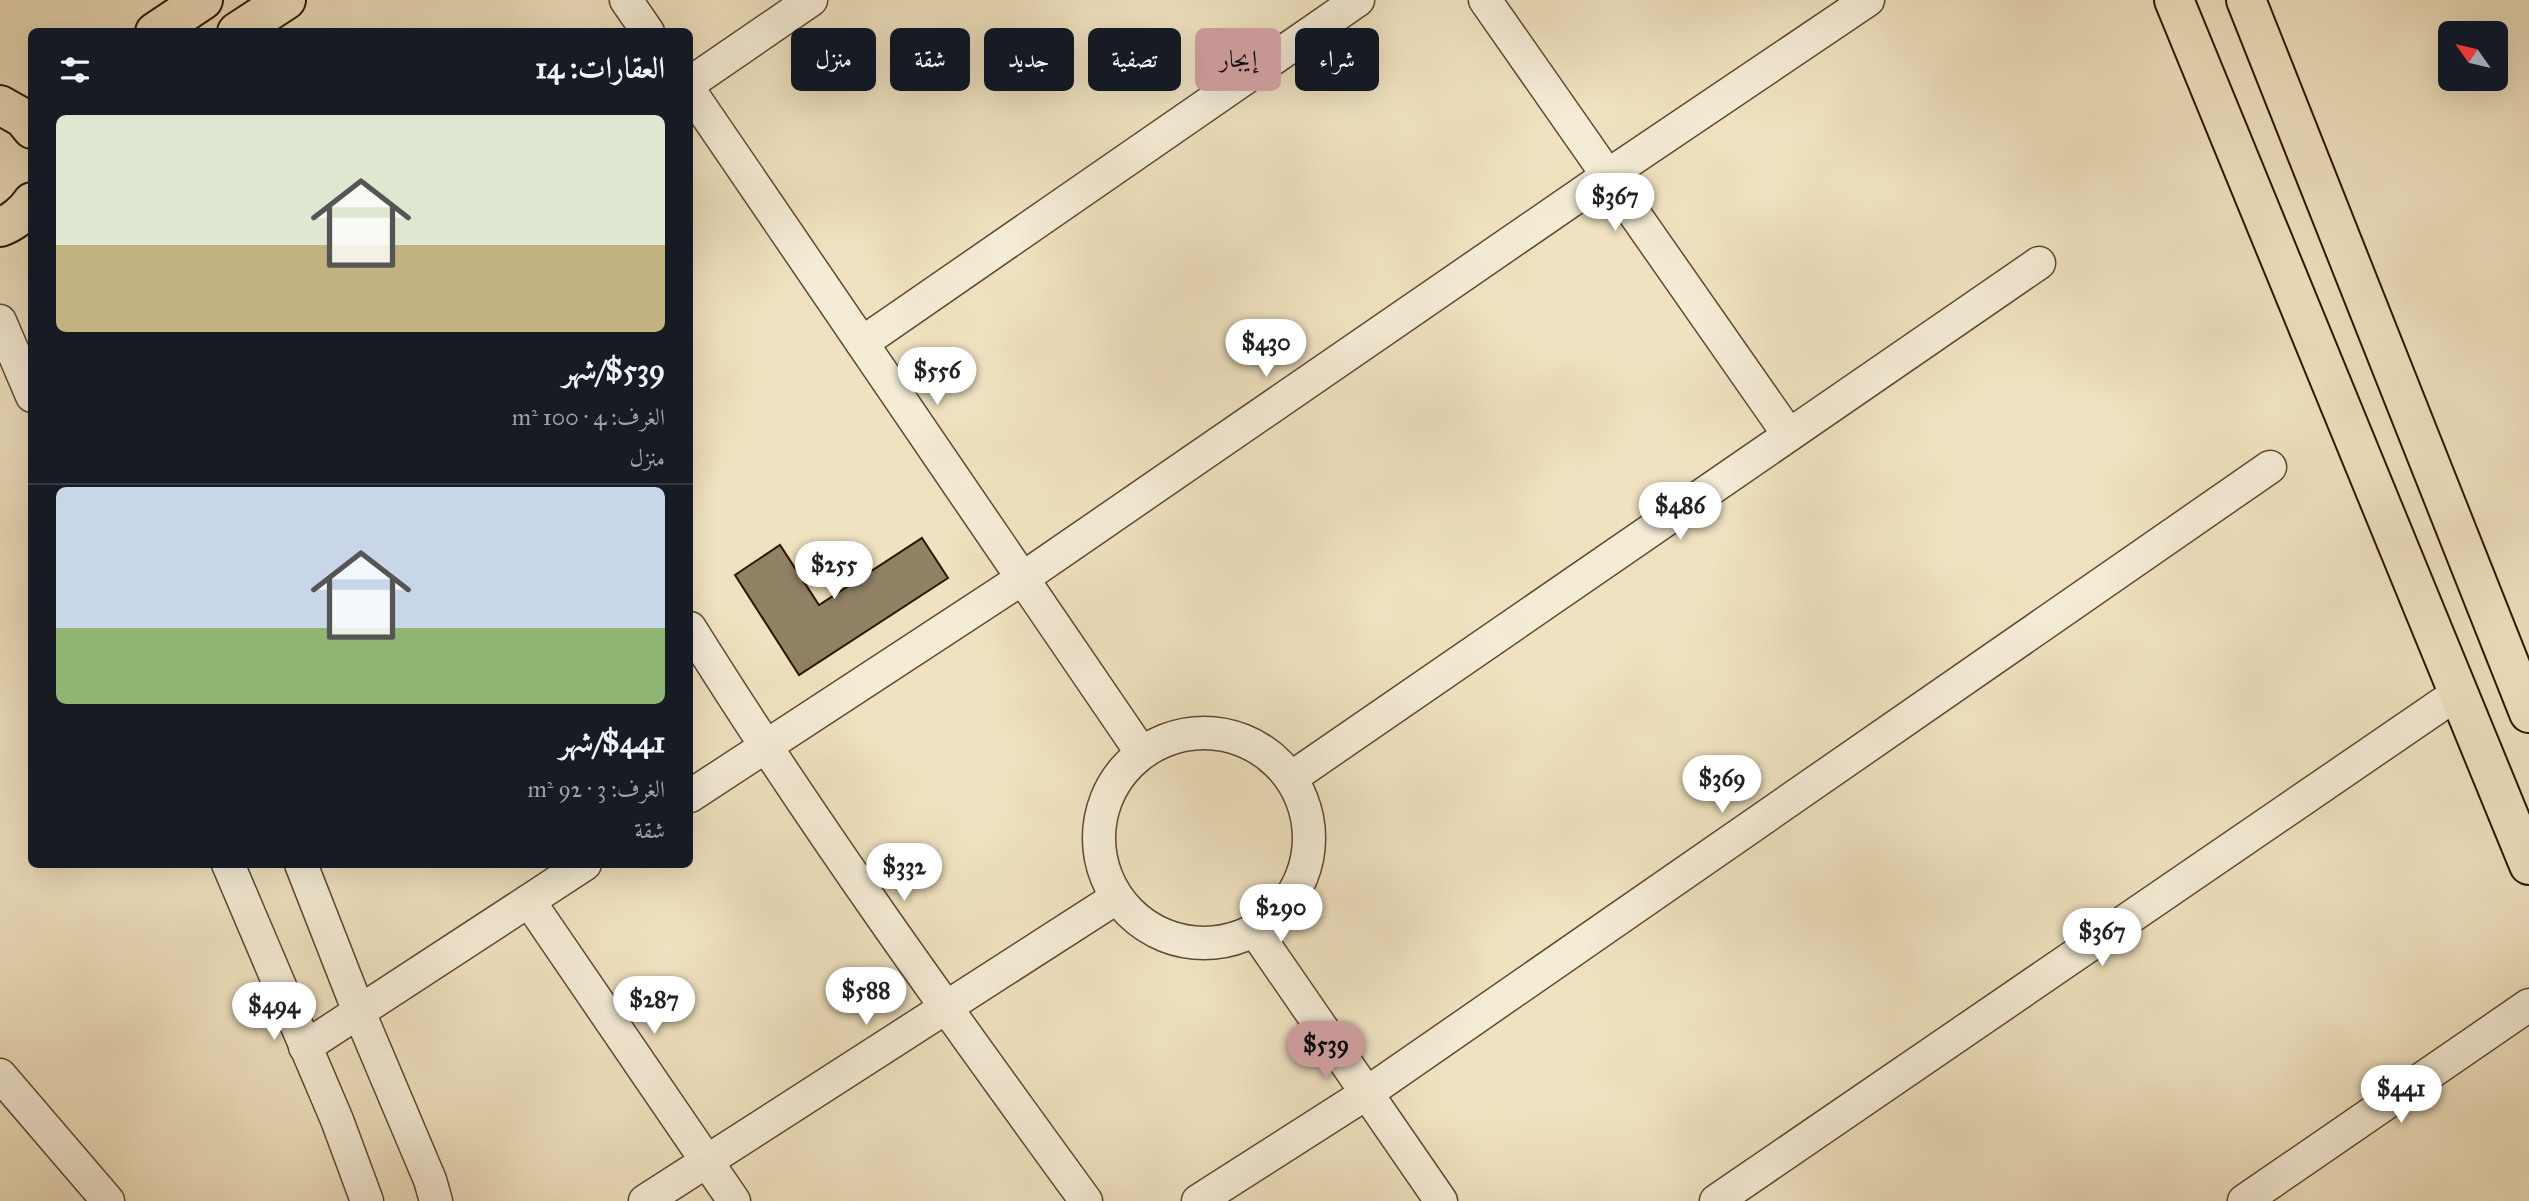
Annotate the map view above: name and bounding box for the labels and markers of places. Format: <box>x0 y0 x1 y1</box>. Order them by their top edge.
pin: $367 <box>1574 174 1656 233</box>
pin: $430 <box>1225 320 1307 379</box>
pin: $556 <box>896 348 978 407</box>
pin: $486 <box>1639 482 1721 542</box>
pin: $255 <box>793 542 875 601</box>
pin: $369 <box>1681 756 1763 815</box>
pin: $332 <box>863 844 945 903</box>
pin: $290 <box>1240 884 1322 944</box>
pin: $367 <box>2061 908 2143 968</box>
pin: $588 <box>825 968 907 1027</box>
pin: $287 <box>613 976 695 1036</box>
pin: $494 <box>233 982 315 1042</box>
pin: $539 <box>1285 1021 1367 1081</box>
pin: $441 <box>2360 1066 2442 1125</box>

